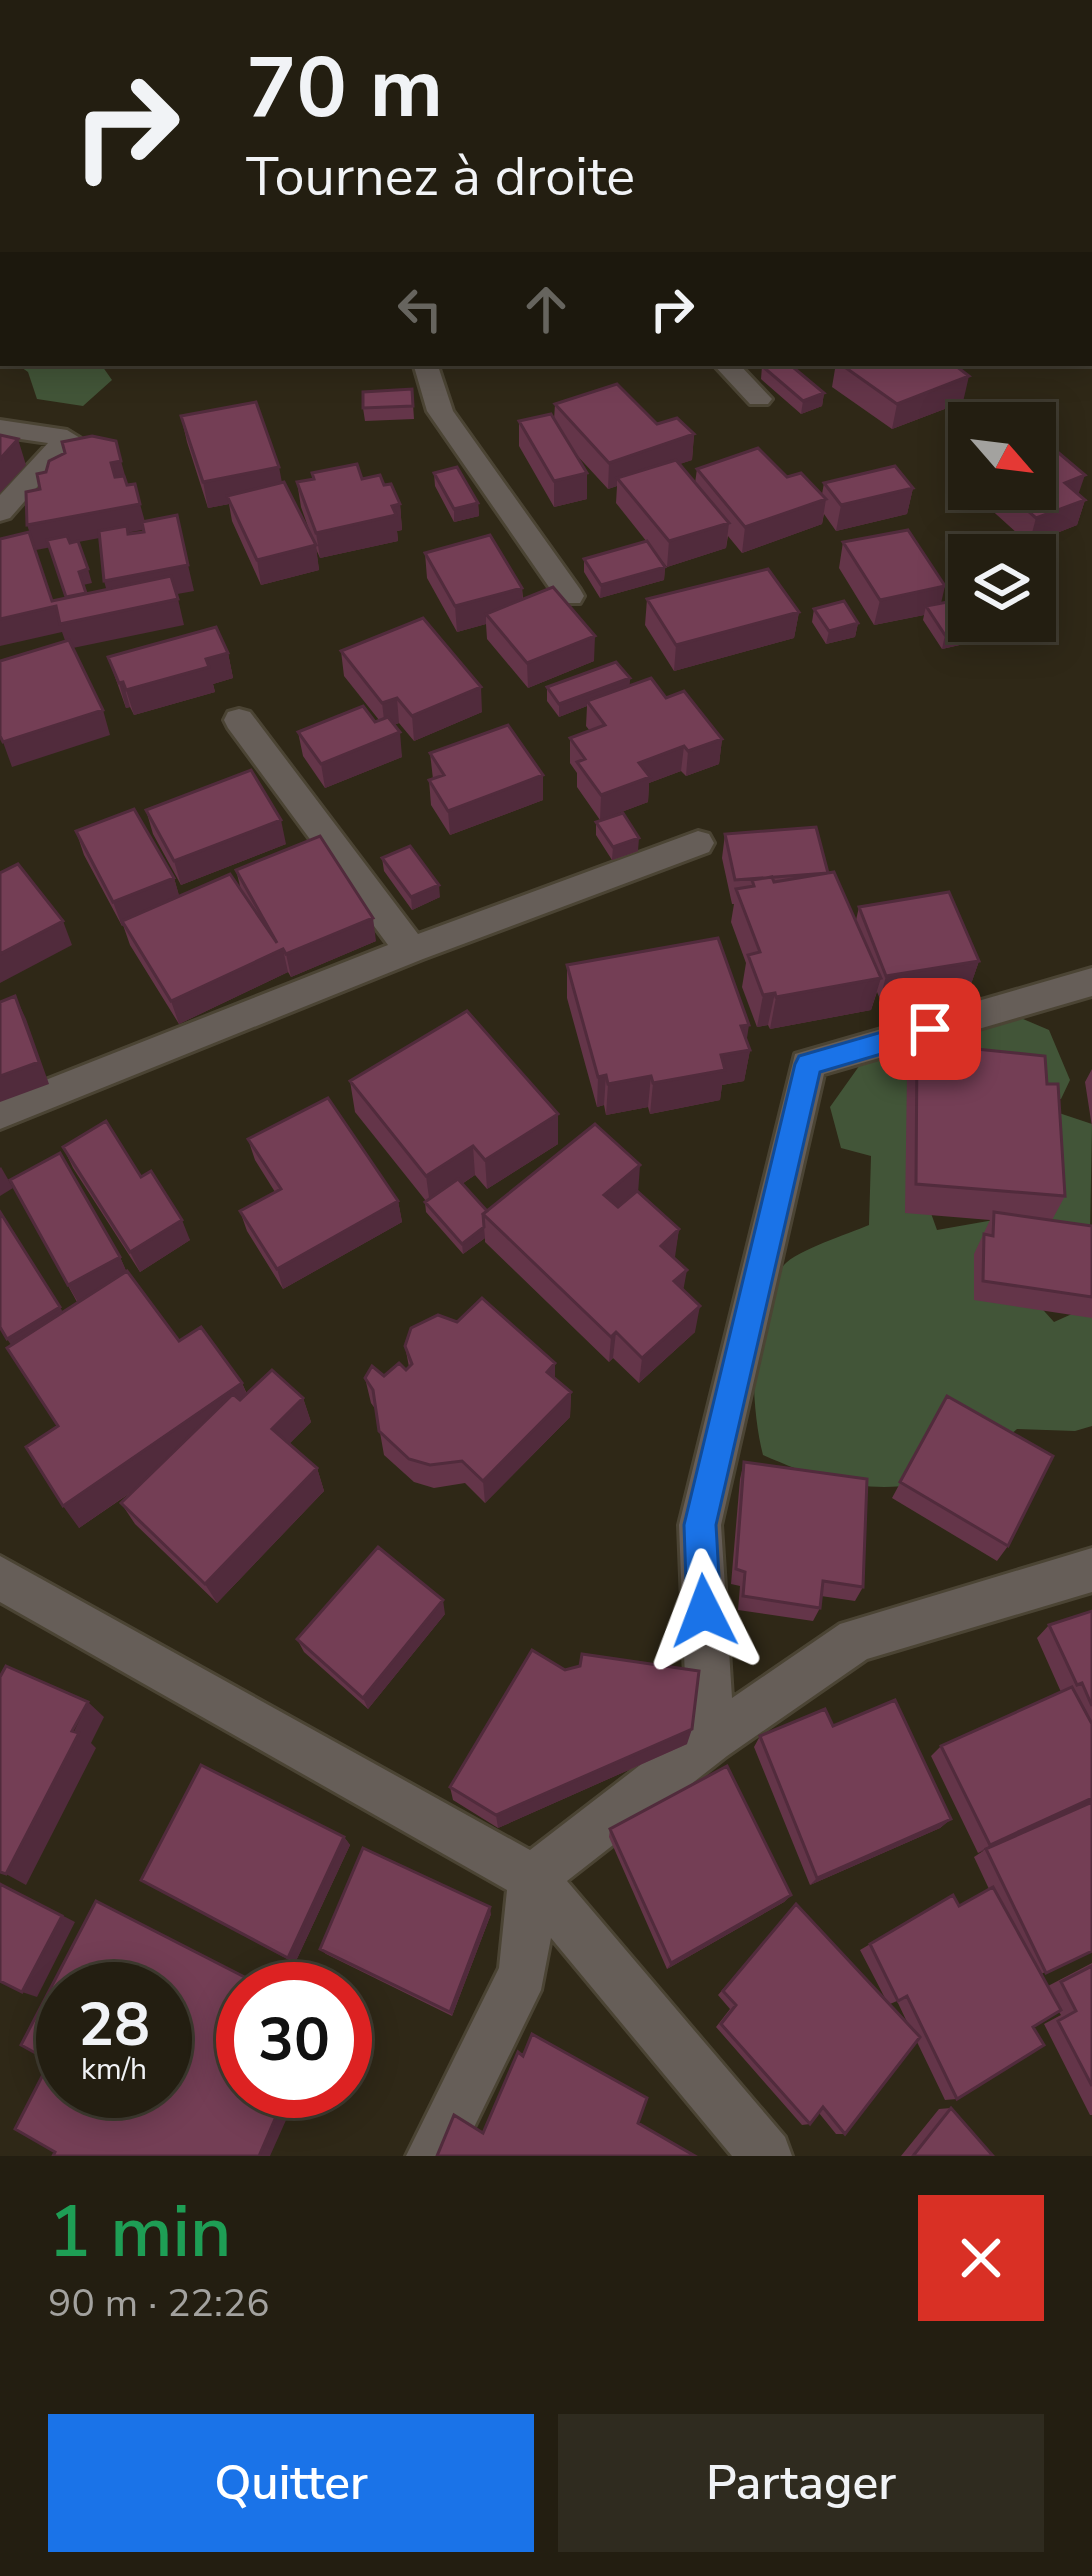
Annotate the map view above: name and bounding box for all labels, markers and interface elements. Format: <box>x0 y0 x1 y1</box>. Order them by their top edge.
text: 70 m <box>246 31 443 146</box>
icon: right <box>48 48 204 204</box>
text: Tournez à droite <box>246 140 635 214</box>
icon: left <box>387 276 453 342</box>
icon: ahead <box>513 276 579 342</box>
icon: right <box>639 276 705 342</box>
north arrow <box>948 402 1056 510</box>
map controls <box>948 402 1056 642</box>
button: layers <box>948 534 1056 642</box>
pin <box>879 978 981 1080</box>
icon: arrive <box>897 996 963 1062</box>
position arrow <box>641 1548 767 1674</box>
speed limit sign: 30 <box>216 1962 372 2118</box>
text: 28 <box>78 1984 150 2066</box>
text: km/h <box>81 2049 147 2090</box>
text: 1 min <box>48 2183 231 2281</box>
button: close <box>918 2195 1044 2321</box>
text: 90 m · 22:26 <box>48 2277 270 2330</box>
button: Quitter <box>48 2414 534 2552</box>
button: Partager <box>558 2414 1044 2552</box>

